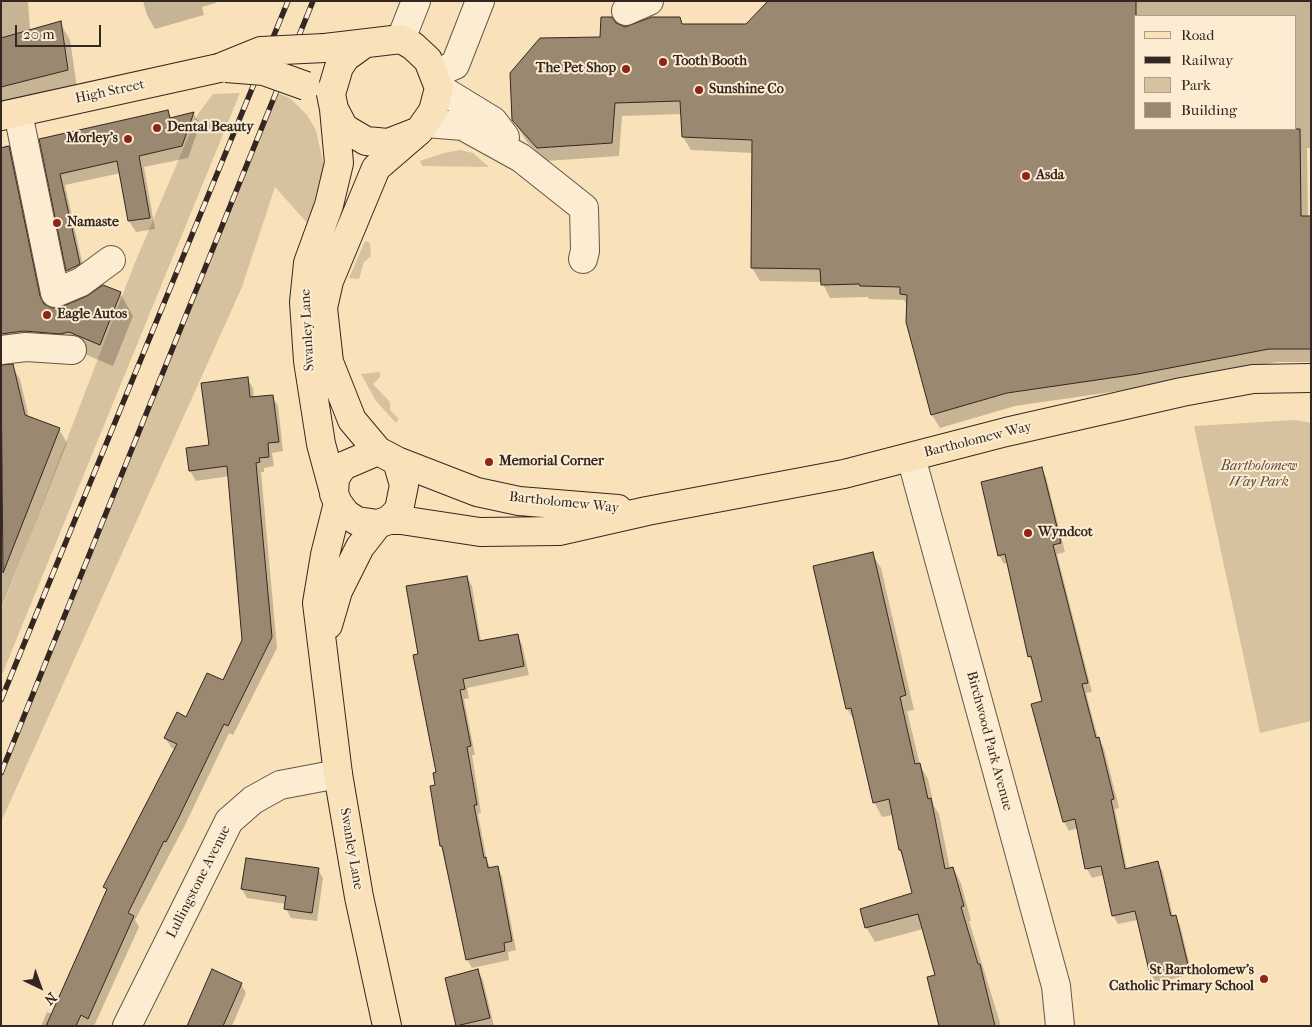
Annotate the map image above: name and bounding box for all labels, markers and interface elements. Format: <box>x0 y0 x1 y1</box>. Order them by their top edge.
scale bar <box>18 15 104 47</box>
legend <box>1134 15 1297 130</box>
text: 20 m <box>23 25 55 43</box>
text: Road <box>1181 26 1214 44</box>
text: Railway <box>1181 51 1233 69</box>
place label: Tooth Booth <box>673 54 747 70</box>
marker: Tooth Booth <box>657 56 669 68</box>
place label: The Pet Shop <box>536 61 616 77</box>
marker: The Pet Shop <box>620 63 632 75</box>
street label: High Street <box>74 76 146 108</box>
text: Park <box>1181 76 1211 94</box>
place label: Sunshine Co <box>709 82 784 98</box>
marker: Sunshine Co <box>693 84 705 96</box>
text: Building <box>1181 101 1237 119</box>
place label: Dental Beauty <box>167 120 254 136</box>
marker: Dental Beauty <box>151 122 163 134</box>
place label: Morley's <box>66 131 118 147</box>
marker: Morley's <box>122 133 134 145</box>
place label: Asda <box>1036 168 1064 184</box>
marker: Asda <box>1020 170 1032 182</box>
place label: Namaste <box>67 215 119 231</box>
marker: Namaste <box>51 217 63 229</box>
street label: Swanley Lane <box>297 288 319 372</box>
place label: Eagle Autos <box>57 307 127 323</box>
marker: Eagle Autos <box>41 309 53 321</box>
street label: Bartholomew Way <box>922 418 1034 462</box>
place label: Memorial Corner <box>499 454 604 470</box>
marker: Memorial Corner <box>483 456 495 468</box>
park label: Bartholomew Way Park <box>1221 459 1297 492</box>
street label: Bartholomew Way <box>508 489 620 517</box>
place label: Wyndcot <box>1038 525 1093 541</box>
marker: Wyndcot <box>1022 527 1034 539</box>
street label: Birchwood Park Avenue <box>962 669 1016 813</box>
street label: Swanley Lane <box>336 807 366 891</box>
street label: Lullingstone Avenue <box>163 823 235 941</box>
north arrow <box>15 962 65 1012</box>
place label: St Bartholomew's Catholic Primary School <box>1109 963 1254 996</box>
marker: St Bartholomew's Catholic Primary School <box>1258 973 1270 985</box>
text: N <box>41 989 60 1008</box>

